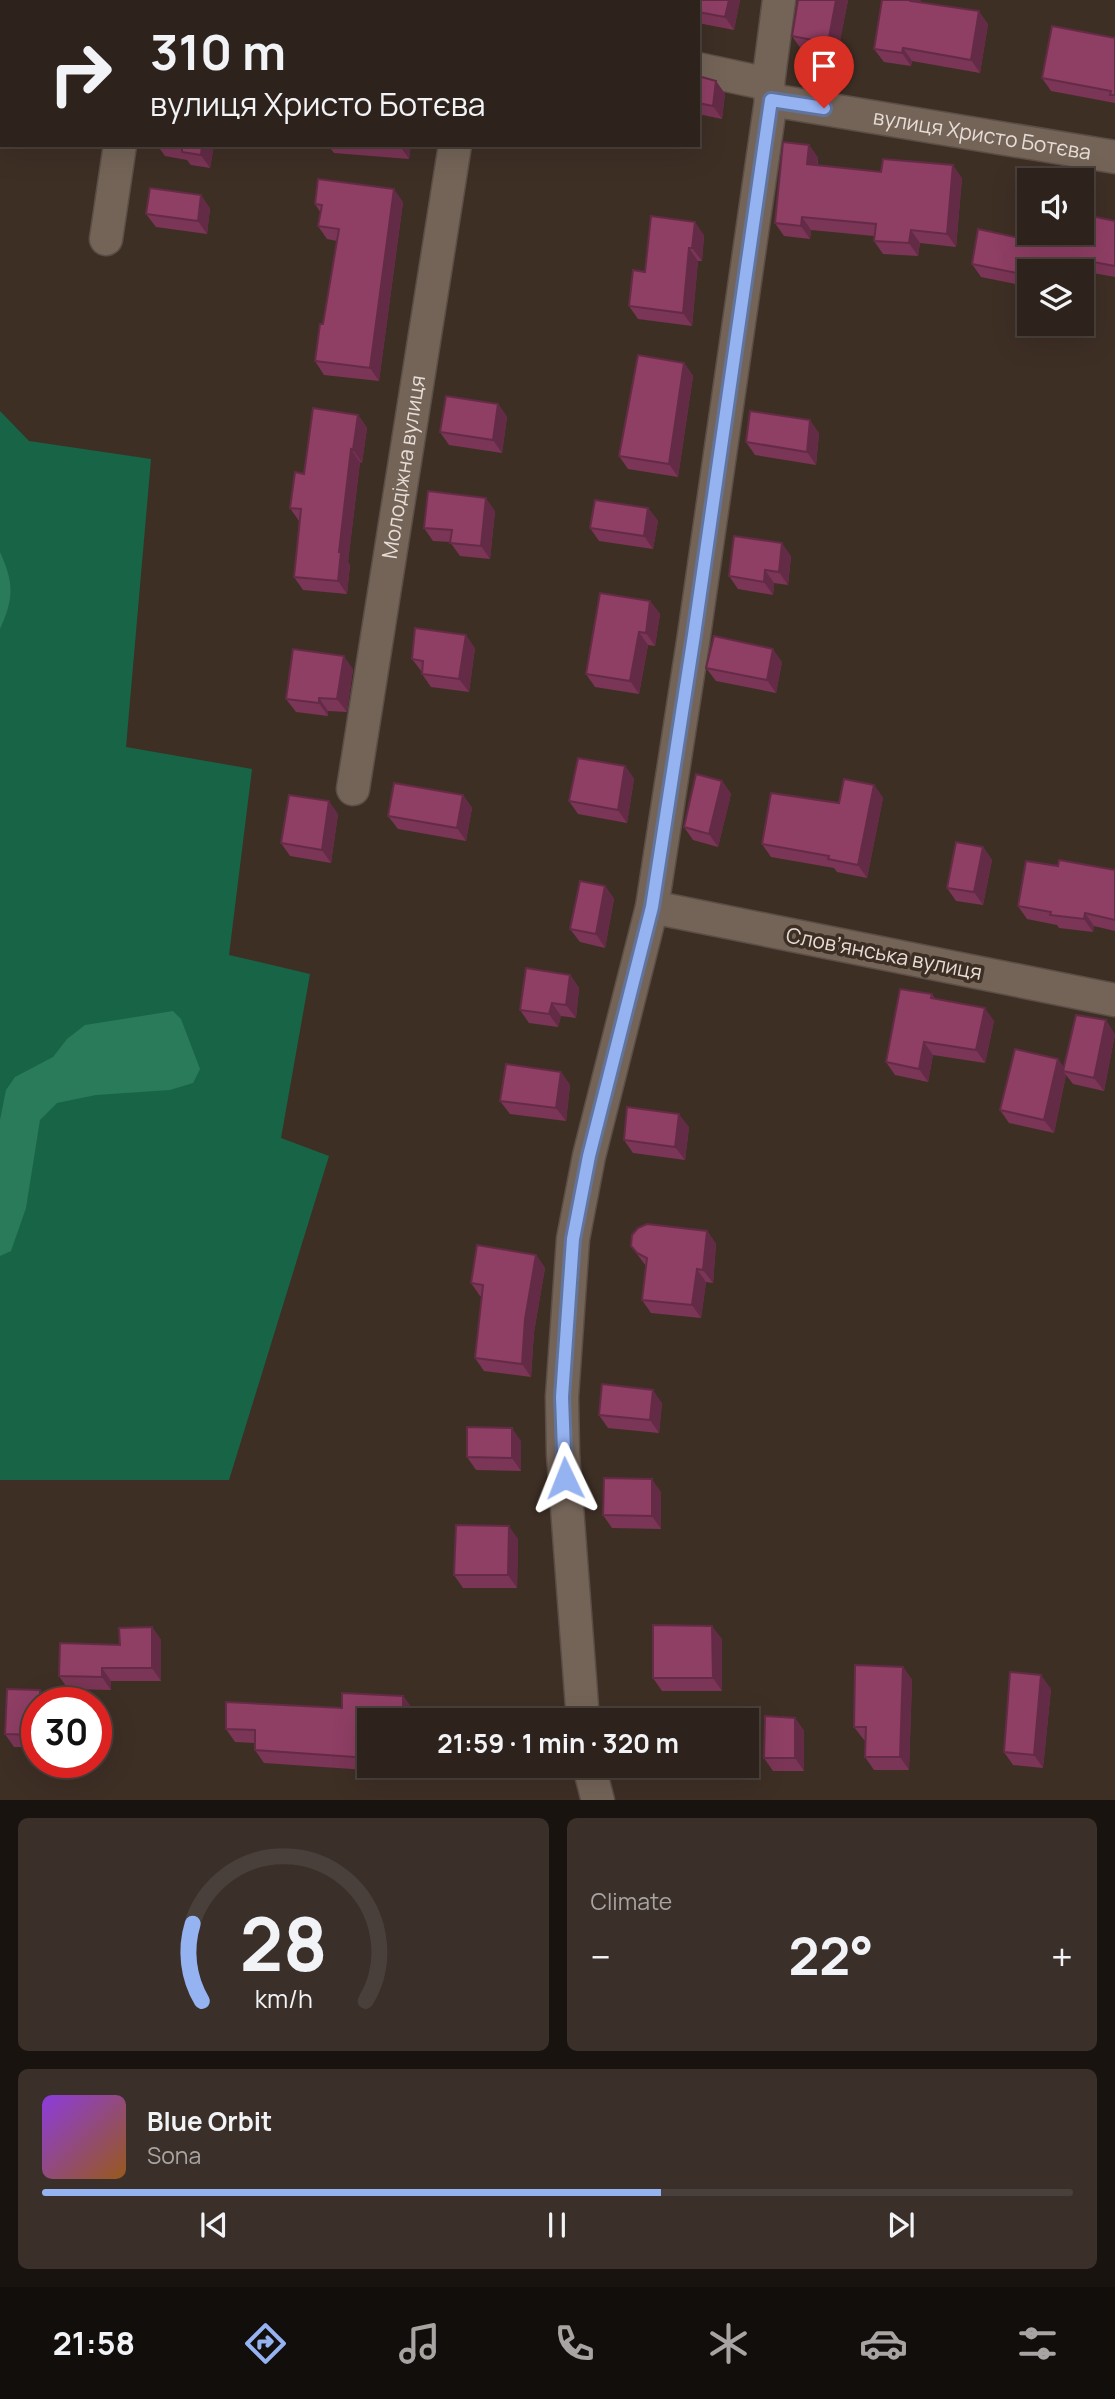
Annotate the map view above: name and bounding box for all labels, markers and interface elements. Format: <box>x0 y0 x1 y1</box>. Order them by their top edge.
text: 310 m <box>150 18 286 85</box>
icon: right <box>35 28 126 119</box>
pin <box>794 36 854 108</box>
icon: arrive <box>805 47 843 85</box>
text: вулиця Христо Ботєва <box>150 82 486 126</box>
street label: вулиця Христо Ботєва <box>871 102 1093 166</box>
map controls <box>1017 168 1094 336</box>
button: sound <box>1017 168 1094 245</box>
button: layers <box>1017 259 1094 336</box>
street label: Молодіжна вулиця <box>375 373 431 561</box>
street label: Словʼянська вулиця <box>784 920 985 986</box>
position arrow <box>528 1441 602 1515</box>
speed limit sign: 30 <box>21 1687 112 1778</box>
text: 21:59 · 1 min · 320 m <box>437 1725 679 1761</box>
text: Climate <box>591 1885 672 1917</box>
text: 28 <box>239 1893 327 1993</box>
text: 22° <box>788 1920 874 1991</box>
text: − <box>591 1930 611 1982</box>
text: + <box>1051 1930 1073 1982</box>
text: km/h <box>254 1980 312 2015</box>
text: Blue Orbit <box>147 2103 272 2139</box>
text: Sona <box>147 2139 201 2171</box>
icon: previous <box>195 2206 233 2244</box>
icon: pause <box>538 2206 576 2244</box>
icon: next <box>882 2206 920 2244</box>
icon: directions <box>241 2319 290 2368</box>
icon: music <box>395 2319 444 2368</box>
icon: phone <box>550 2319 599 2368</box>
icon: climate <box>704 2319 753 2368</box>
icon: car <box>859 2319 908 2368</box>
icon: filters <box>1013 2319 1062 2368</box>
text: 21:58 <box>53 2321 135 2365</box>

